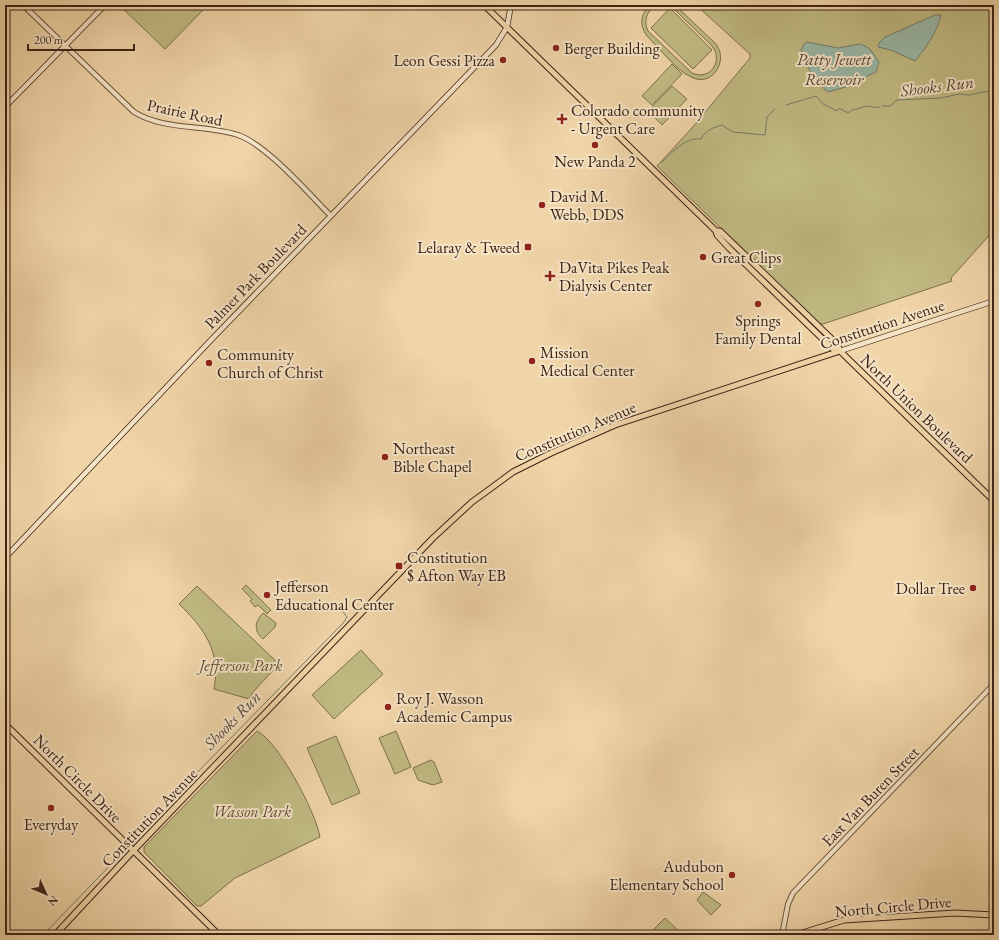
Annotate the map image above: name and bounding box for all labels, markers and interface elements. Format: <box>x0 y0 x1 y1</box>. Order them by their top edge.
scale bar <box>28 26 134 52</box>
text: 200 m <box>34 32 64 48</box>
place label: Berger Building <box>564 38 661 59</box>
marker: Berger Building <box>551 43 561 53</box>
water label: Patty Jewett Reservoir <box>797 48 872 90</box>
place label: Leon Gessi Pizza <box>393 50 496 71</box>
marker: Leon Gessi Pizza <box>498 55 508 65</box>
water label: Shooks Run <box>898 71 975 102</box>
street label: Prairie Road <box>145 94 225 131</box>
place label: Colorado community - Urgent Care <box>571 100 706 139</box>
marker: Colorado community - Urgent Care <box>556 113 568 125</box>
marker: New Panda 2 <box>590 140 600 150</box>
place label: New Panda 2 <box>554 151 636 172</box>
place label: David M. Webb, DDS <box>550 186 624 225</box>
marker: David M. Webb, DDS <box>537 200 547 210</box>
street label: Palmer Park Boulevard <box>200 219 312 333</box>
place label: Lelaray & Tweed <box>417 237 521 258</box>
marker: Lelaray & Tweed <box>523 242 533 252</box>
place label: Great Clips <box>711 247 781 268</box>
marker: Great Clips <box>698 252 708 262</box>
place label: DaVita Pikes Peak Dialysis Center <box>559 257 670 296</box>
marker: DaVita Pikes Peak Dialysis Center <box>544 270 556 282</box>
street label: Constitution Avenue <box>817 294 947 355</box>
marker: Springs Family Dental <box>753 299 763 309</box>
place label: Springs Family Dental <box>715 310 801 349</box>
place label: Mission Medical Center <box>540 342 635 381</box>
place label: Community Church of Christ <box>217 344 324 383</box>
street label: North Union Boulevard <box>856 349 978 468</box>
marker: Mission Medical Center <box>527 356 537 366</box>
marker: Community Church of Christ <box>204 358 214 368</box>
street label: Constitution Avenue <box>511 396 639 466</box>
place label: Northeast Bible Chapel <box>393 438 472 477</box>
marker: Northeast Bible Chapel <box>380 452 390 462</box>
place label: Constitution $ Afton Way EB <box>407 547 506 586</box>
marker: Constitution $ Afton Way EB <box>394 561 404 571</box>
place label: Jefferson Educational Center <box>273 576 395 615</box>
place label: Dollar Tree <box>896 578 965 599</box>
marker: Dollar Tree <box>968 583 978 593</box>
marker: Jefferson Educational Center <box>262 590 272 600</box>
park label: Jefferson Park <box>197 655 283 676</box>
water label: Shooks Run <box>198 686 266 755</box>
place label: Roy J. Wasson Academic Campus <box>395 688 512 727</box>
marker: Roy J. Wasson Academic Campus <box>383 702 393 712</box>
street label: North Circle Drive <box>29 730 126 827</box>
street label: East Van Buren Street <box>817 742 924 851</box>
street label: Constitution Avenue <box>97 763 202 871</box>
park label: Wasson Park <box>213 801 292 822</box>
marker: Everyday <box>46 803 56 813</box>
place label: Everyday <box>24 814 79 835</box>
place label: Audubon Elementary School <box>609 856 725 895</box>
marker: Audubon Elementary School <box>727 870 737 880</box>
north arrow <box>26 874 66 914</box>
street label: North Circle Drive <box>834 891 952 922</box>
text: N <box>45 893 61 909</box>

